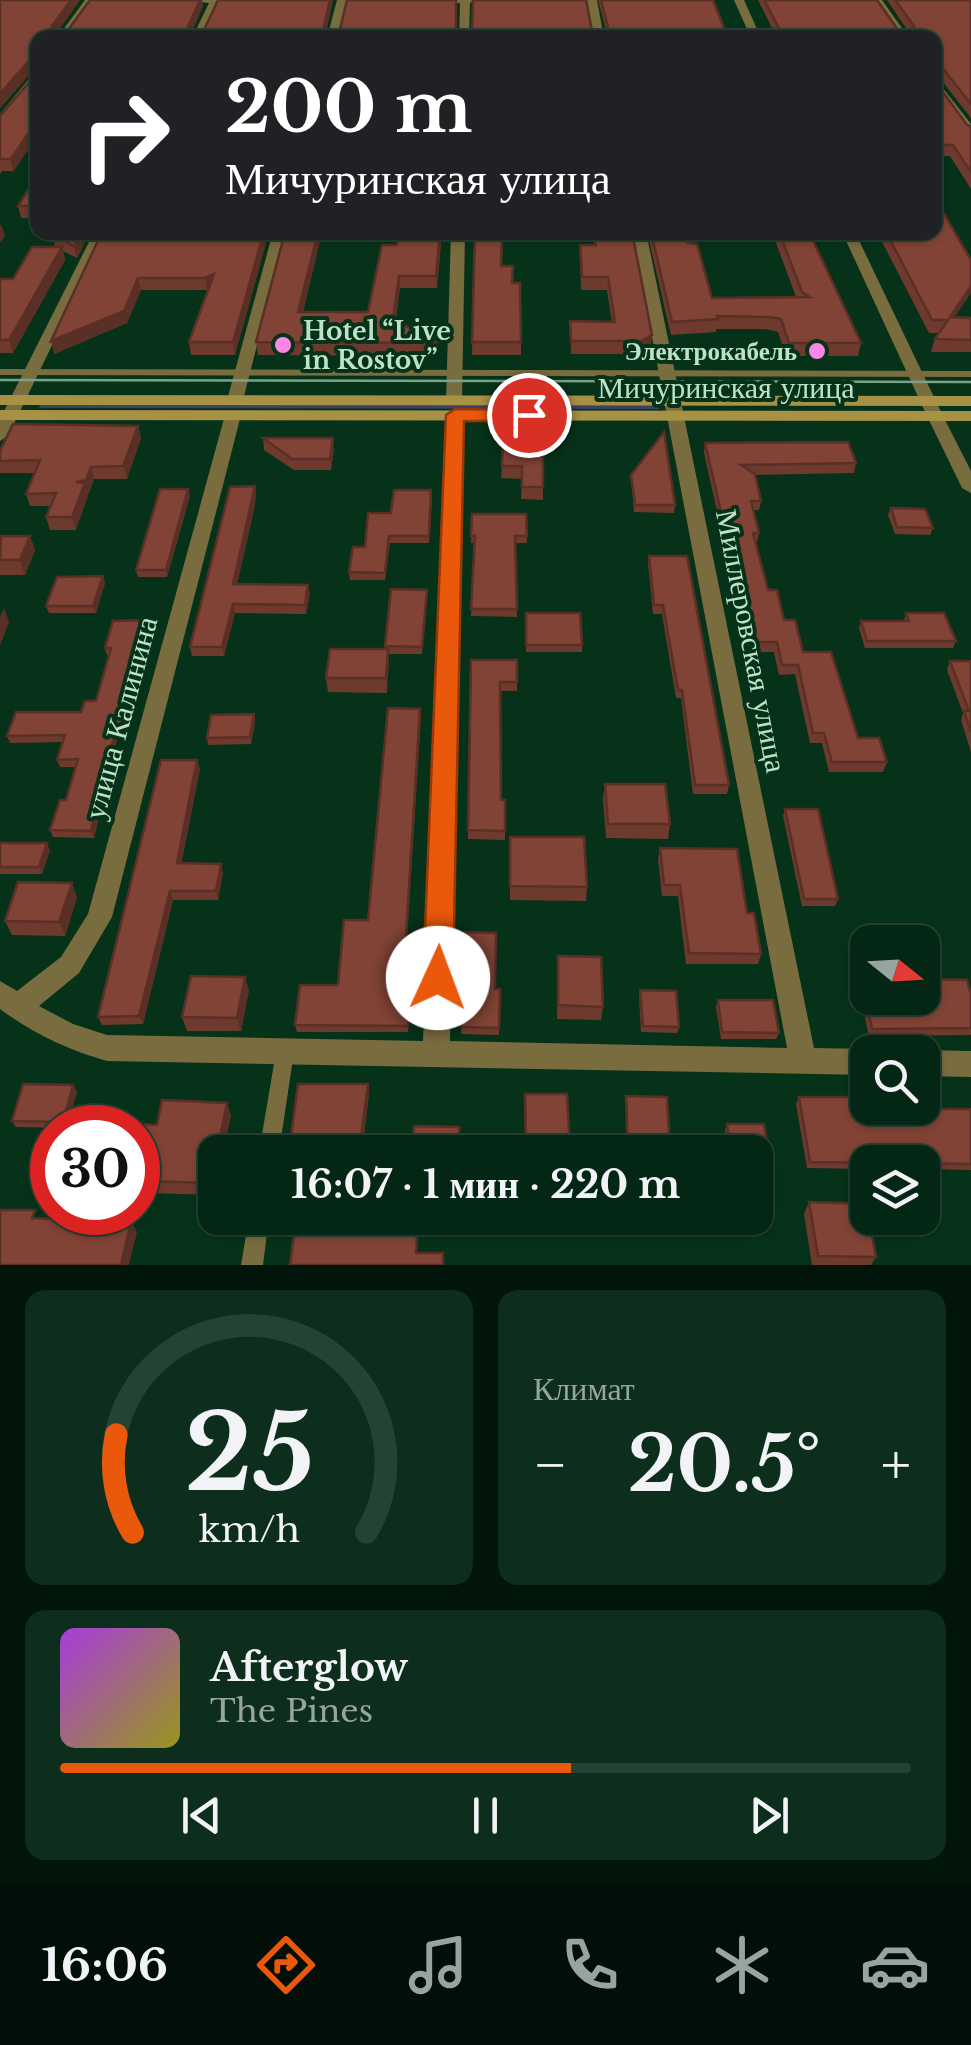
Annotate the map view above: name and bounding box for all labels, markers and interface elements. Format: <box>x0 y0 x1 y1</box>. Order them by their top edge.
text: 200 m <box>225 64 472 151</box>
icon: right <box>60 70 190 200</box>
text: Мичуринская улица <box>225 150 611 206</box>
place label: Hotel “Live in Rostov” <box>303 316 451 376</box>
marker: Hotel “Live in Rostov” <box>272 334 294 356</box>
place label: Электрокабель <box>625 336 797 367</box>
marker: Электрокабель <box>806 340 828 362</box>
street label: Мичуринская улица <box>597 369 855 406</box>
pin <box>487 373 572 458</box>
icon: arrive <box>502 388 557 443</box>
street label: Миллеровская улица <box>708 506 795 776</box>
street label: улица Калинина <box>76 612 165 823</box>
north arrow <box>850 925 940 1015</box>
map controls <box>850 925 940 1235</box>
position arrow <box>386 926 490 1030</box>
button: search <box>850 1035 940 1125</box>
speed limit sign: 30 <box>30 1105 160 1235</box>
button: layers <box>850 1145 940 1235</box>
text: 16:07 · 1 мин · 220 m <box>291 1161 680 1208</box>
text: Климат <box>533 1369 635 1409</box>
text: 25 <box>184 1389 314 1518</box>
text: 20.5° <box>628 1418 821 1511</box>
text: − <box>533 1431 568 1499</box>
text: + <box>881 1431 911 1499</box>
text: km/h <box>198 1507 300 1552</box>
text: Afterglow <box>210 1644 408 1691</box>
text: The Pines <box>210 1691 373 1731</box>
icon: previous <box>174 1788 229 1843</box>
icon: pause <box>458 1788 513 1843</box>
icon: next <box>742 1788 797 1843</box>
icon: directions <box>251 1930 321 2000</box>
icon: music <box>403 1930 473 2000</box>
icon: phone <box>555 1930 625 2000</box>
icon: climate <box>707 1930 777 2000</box>
icon: car <box>860 1930 930 2000</box>
text: 16:06 <box>41 1937 168 1993</box>

